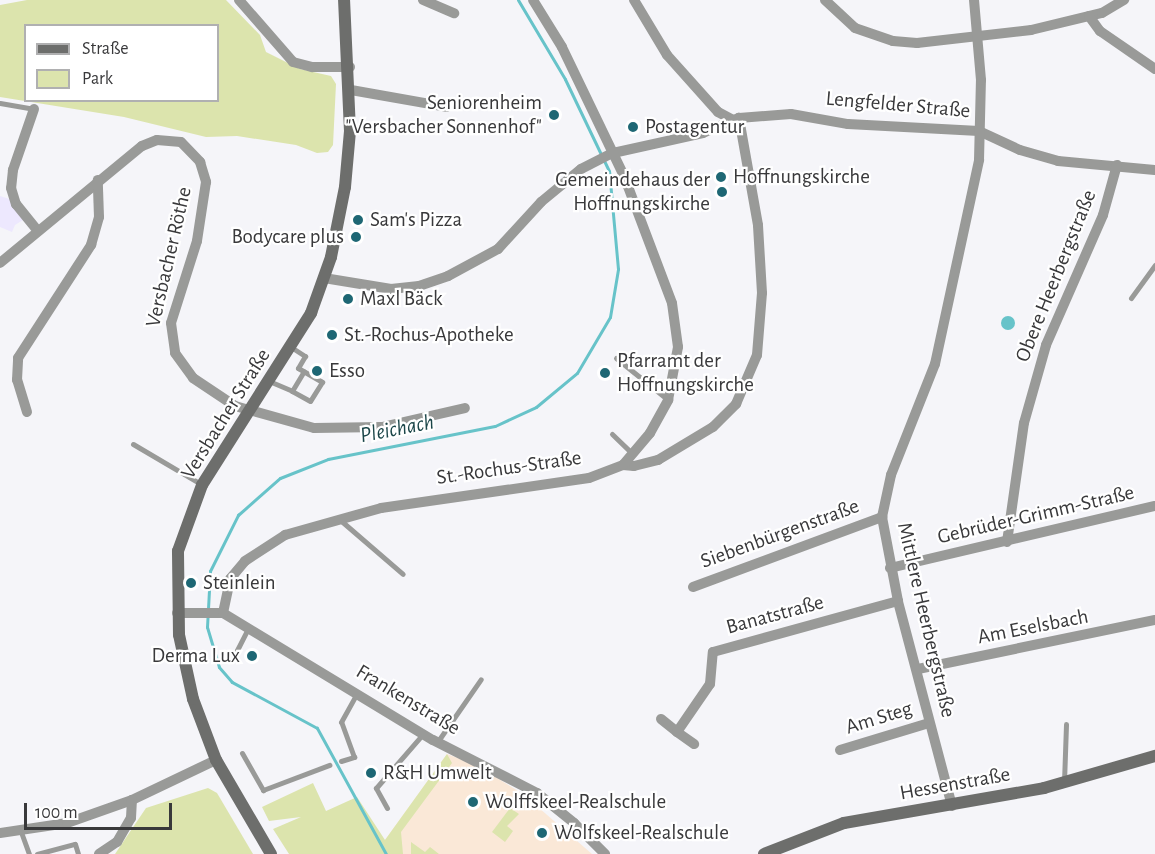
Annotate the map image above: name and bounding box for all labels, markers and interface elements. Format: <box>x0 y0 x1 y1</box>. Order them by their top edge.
legend <box>24 24 219 102</box>
text: Straße <box>82 40 128 58</box>
text: Park <box>82 70 113 88</box>
street label: Lengfelder Straße <box>825 86 971 124</box>
place label: Seniorenheim "Versbacher Sonnenhof" <box>345 90 542 140</box>
marker: Seniorenheim "Versbacher Sonnenhof" <box>547 108 561 122</box>
place label: Postagentur <box>645 114 744 140</box>
marker: Postagentur <box>626 120 640 134</box>
place label: Hoffnungskirche <box>733 164 870 190</box>
place label: Gemeindehaus der Hoffnungskirche <box>555 167 710 217</box>
marker: Hoffnungskirche <box>714 170 728 184</box>
street label: Versbacher Röthe <box>141 184 197 330</box>
marker: Gemeindehaus der Hoffnungskirche <box>715 185 729 199</box>
street label: Obere Heerbergstraße <box>1010 186 1102 366</box>
place label: Sam's Pizza <box>370 207 462 233</box>
marker: Sam's Pizza <box>351 213 365 227</box>
place label: Bodycare plus <box>231 224 344 250</box>
marker: Bodycare plus <box>349 230 363 244</box>
place label: Maxl Bäck <box>360 286 442 312</box>
marker: Maxl Bäck <box>341 292 355 306</box>
place label: St.-Rochus-Apotheke <box>344 322 514 348</box>
marker: St.-Rochus-Apotheke <box>325 328 339 342</box>
street label: Versbacher Straße <box>176 344 276 484</box>
place label: Pfarramt der Hoffnungskirche <box>617 348 754 398</box>
place label: Esso <box>329 358 365 384</box>
marker: Esso <box>310 364 324 378</box>
marker: Pfarramt der Hoffnungskirche <box>598 366 612 380</box>
water label: Pleichach <box>358 409 436 449</box>
street label: St.-Rochus-Straße <box>435 445 583 491</box>
street label: Gebrüder-Grimm-Straße <box>935 480 1137 550</box>
street label: Siebenbürgenstraße <box>697 494 863 574</box>
street label: Mittlere Heerbergstraße <box>891 520 961 720</box>
place label: Steinlein <box>203 570 276 596</box>
marker: Steinlein <box>184 576 198 590</box>
street label: Banatstraße <box>723 590 827 640</box>
street label: Am Eselsbach <box>976 604 1090 650</box>
place label: Derma Lux <box>151 643 240 669</box>
marker: Derma Lux <box>245 649 259 663</box>
street label: Frankenstraße <box>351 659 465 741</box>
street label: Am Steg <box>843 696 915 740</box>
place label: R&H Umwelt <box>383 760 492 786</box>
street label: Hessenstraße <box>898 762 1012 806</box>
marker: R&H Umwelt <box>364 766 378 780</box>
place label: Wolffskeel-Realschule <box>485 789 666 815</box>
scale bar <box>27 791 176 829</box>
marker: Wolffskeel-Realschule <box>466 795 480 809</box>
text: 100 m <box>35 804 78 822</box>
place label: Wolfskeel-Realschule <box>554 820 729 846</box>
marker: Wolfskeel-Realschule <box>535 826 549 840</box>

